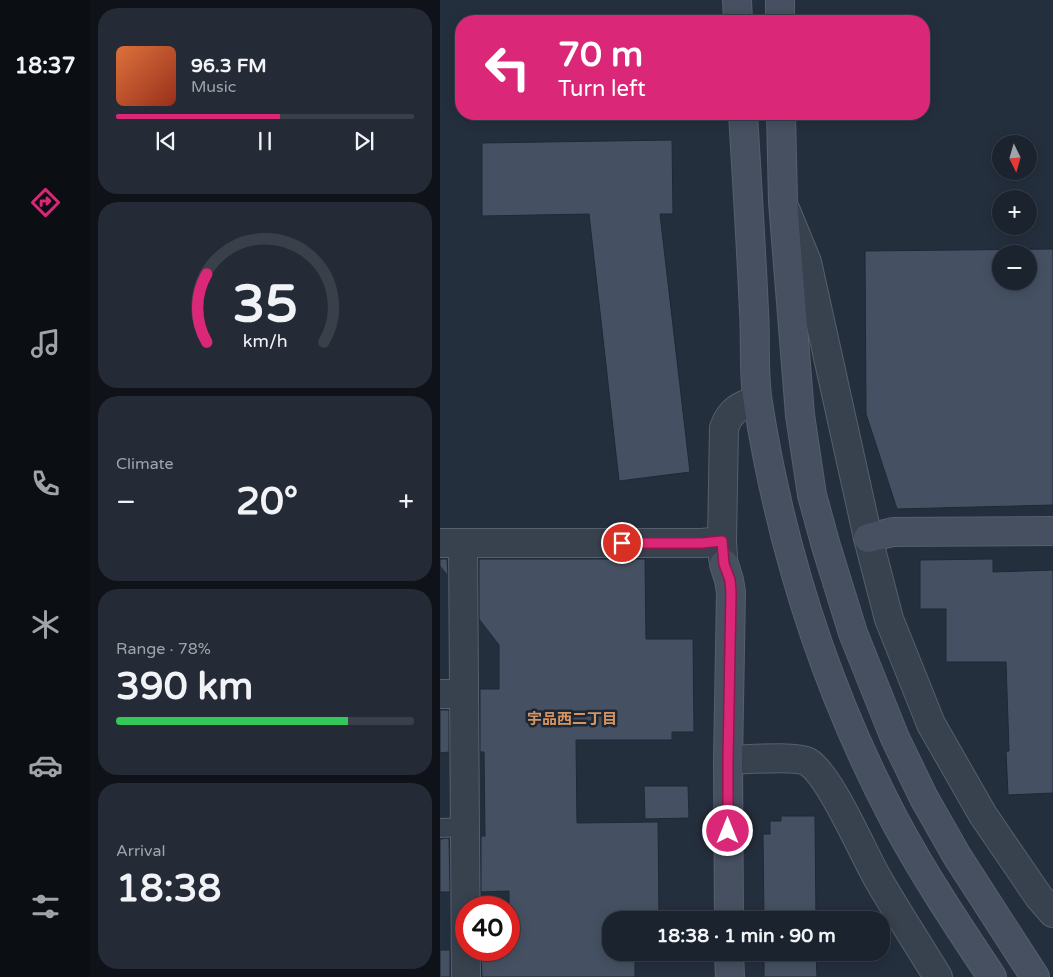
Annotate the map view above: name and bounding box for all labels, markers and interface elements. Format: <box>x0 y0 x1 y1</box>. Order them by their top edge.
text: 70 m <box>558 34 643 76</box>
icon: left <box>475 35 540 100</box>
text: 18:37 <box>15 53 75 79</box>
text: 96.3 FM <box>191 55 267 77</box>
text: Turn left <box>558 76 646 102</box>
text: Music <box>191 77 236 97</box>
icon: previous <box>152 127 180 155</box>
icon: pause <box>251 127 279 155</box>
icon: next <box>350 127 378 155</box>
north arrow <box>992 135 1038 180</box>
map controls <box>992 135 1037 290</box>
icon: directions <box>28 185 63 220</box>
button: + <box>992 190 1037 235</box>
button: − <box>992 245 1037 290</box>
text: 35 <box>232 273 298 336</box>
icon: music <box>28 326 63 361</box>
text: km/h <box>243 331 287 352</box>
text: Climate <box>116 454 174 474</box>
icon: phone <box>28 466 63 501</box>
text: 20° <box>236 479 298 525</box>
text: − <box>116 485 136 519</box>
text: + <box>398 485 414 519</box>
pin <box>601 522 643 564</box>
icon: arrive <box>608 529 636 557</box>
icon: climate <box>28 607 63 642</box>
text: Range · 78% <box>116 639 211 659</box>
text: 390 km <box>116 664 253 710</box>
district label: 宇品西二丁目 <box>527 710 617 728</box>
icon: car <box>28 748 63 783</box>
position arrow <box>701 804 753 856</box>
text: Arrival <box>116 841 165 861</box>
text: 18:38 <box>116 866 221 912</box>
icon: filters <box>28 889 63 924</box>
speed limit sign: 40 <box>455 896 520 961</box>
text: 18:38 · 1 min · 90 m <box>656 925 836 947</box>

